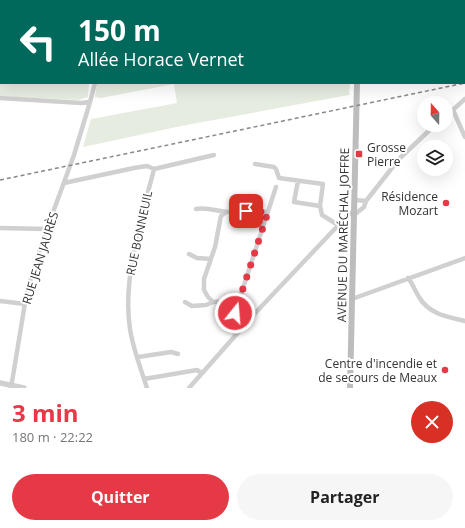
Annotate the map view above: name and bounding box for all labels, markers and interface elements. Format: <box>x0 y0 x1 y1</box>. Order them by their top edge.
text: 150 m <box>78 11 161 49</box>
icon: left <box>12 16 64 68</box>
text: Allée Horace Vernet <box>78 47 244 71</box>
north arrow <box>417 96 453 132</box>
map controls <box>417 96 453 176</box>
place label: Grosse Pierre <box>367 139 406 170</box>
button: layers <box>417 140 453 176</box>
street label: AVENUE DU MARÉCHAL JOFFRE <box>333 148 353 322</box>
marker: Grosse Pierre <box>354 149 364 159</box>
place label: Résidence Mozart <box>381 188 438 219</box>
street label: RUE BONNEUIL <box>122 189 156 277</box>
pin <box>229 194 263 228</box>
marker: Résidence Mozart <box>441 198 451 208</box>
icon: arrive <box>235 200 257 222</box>
street label: RUE JEAN JAURÈS <box>18 210 62 306</box>
position arrow <box>214 292 256 334</box>
place label: Centre d'incendie et de secours de Meaux <box>318 355 438 386</box>
marker: Centre d'incendie et de secours de Meaux <box>440 365 450 375</box>
text: 3 min <box>12 396 79 429</box>
button: close <box>411 401 453 443</box>
text: 180 m · 22:22 <box>12 428 93 446</box>
button: Quitter <box>12 474 229 520</box>
button: Partager <box>237 474 453 520</box>

